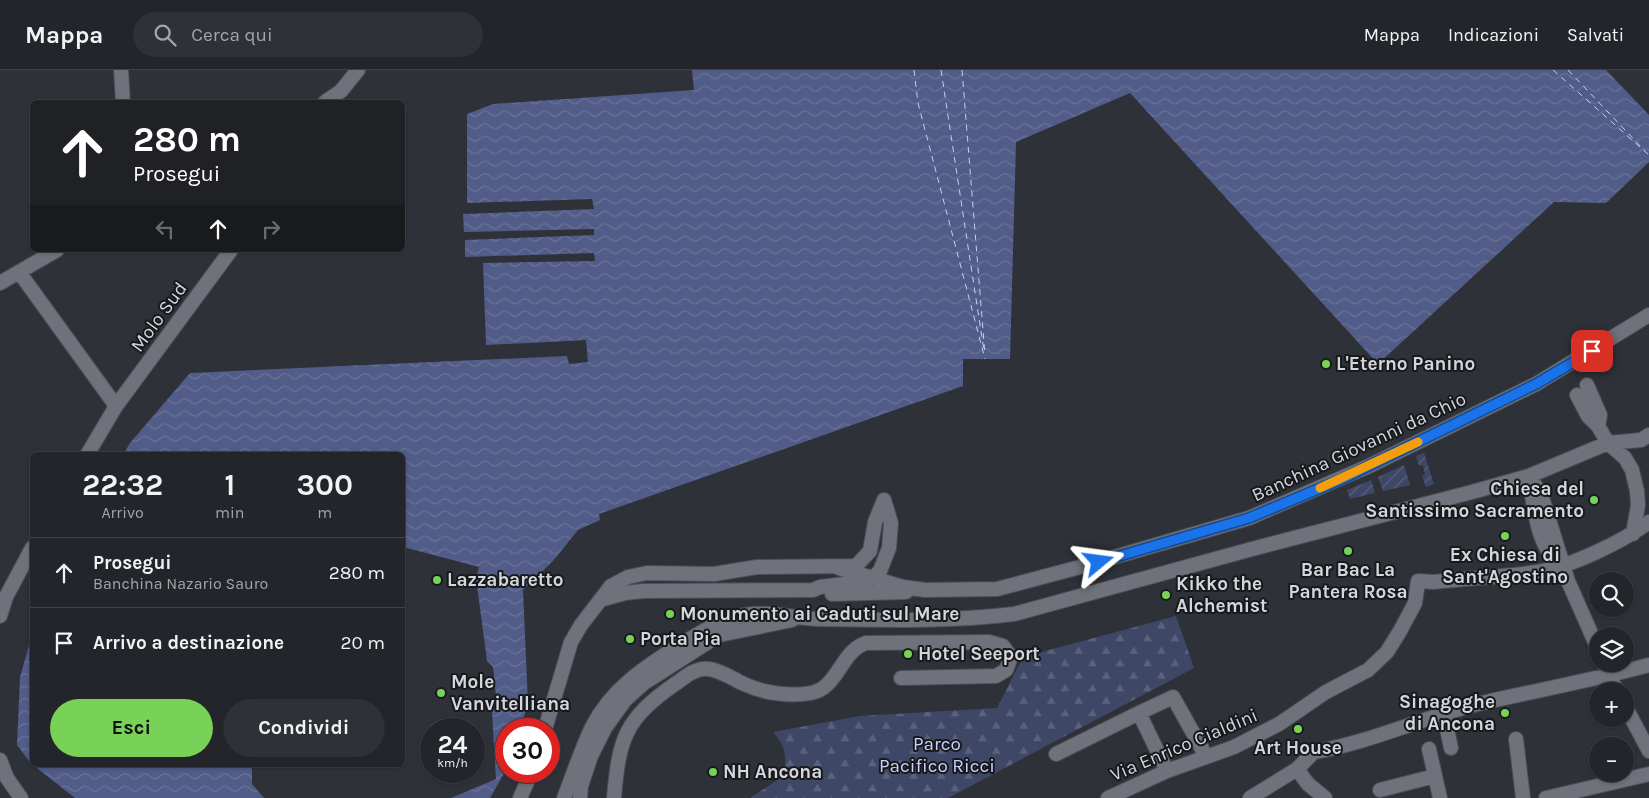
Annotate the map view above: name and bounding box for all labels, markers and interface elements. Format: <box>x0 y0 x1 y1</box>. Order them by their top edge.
search box <box>133 12 483 57</box>
text: Mappa <box>25 21 103 49</box>
icon: search <box>151 21 179 49</box>
text: Cerca qui <box>191 24 273 46</box>
text: Mappa <box>1364 24 1420 46</box>
text: Indicazioni <box>1448 24 1539 46</box>
text: Salvati <box>1567 24 1624 46</box>
text: 280 m <box>133 119 241 160</box>
icon: ahead <box>50 120 115 185</box>
text: Prosegui <box>133 161 220 187</box>
icon: left <box>151 215 179 243</box>
icon: ahead <box>204 215 232 243</box>
icon: right <box>257 215 285 243</box>
street label: Molo Sud <box>126 278 192 356</box>
pin <box>1571 330 1613 372</box>
icon: arrive <box>1578 337 1606 365</box>
place label: L'Eterno Panino <box>1336 353 1475 375</box>
marker: L'Eterno Panino <box>1320 358 1332 370</box>
street label: Banchina Giovanni da Chio <box>1248 388 1470 506</box>
text: 22:32 <box>82 467 163 503</box>
text: 1 <box>224 467 235 503</box>
text: 300 <box>296 467 353 503</box>
place label: Chiesa del Santissimo Sacramento <box>1365 478 1584 522</box>
marker: Chiesa del Santissimo Sacramento <box>1588 494 1600 506</box>
text: Arrivo <box>101 503 144 522</box>
text: min <box>215 503 244 522</box>
text: m <box>317 503 332 522</box>
marker: Ex Chiesa di Sant'Agostino <box>1499 530 1511 542</box>
position arrow <box>1072 535 1124 587</box>
place label: Ex Chiesa di Sant'Agostino <box>1442 544 1568 588</box>
marker: Bar Bac La Pantera Rosa <box>1342 545 1354 557</box>
text: Prosegui <box>93 552 172 574</box>
icon: ahead <box>50 559 78 587</box>
place label: Bar Bac La Pantera Rosa <box>1288 559 1408 603</box>
text: 280 m <box>329 562 385 584</box>
place label: Lazzabaretto <box>447 569 563 591</box>
map controls <box>1589 572 1634 782</box>
button: search <box>1589 572 1634 617</box>
place label: Kikko the Alchemist <box>1176 573 1267 617</box>
text: Banchina Nazario Sauro <box>93 574 268 593</box>
marker: Lazzabaretto <box>431 574 443 586</box>
marker: Kikko the Alchemist <box>1160 589 1172 601</box>
place label: Monumento ai Caduti sul Mare <box>680 603 959 625</box>
marker: Monumento ai Caduti sul Mare <box>664 608 676 620</box>
button: layers <box>1589 627 1634 672</box>
place label: Porta Pia <box>640 628 721 650</box>
icon: arrive <box>50 629 78 657</box>
text: Arrivo a destinazione <box>93 632 284 654</box>
text: 20 m <box>340 632 385 654</box>
marker: Porta Pia <box>624 633 636 645</box>
place label: Hotel Seeport <box>918 643 1040 665</box>
marker: Hotel Seeport <box>902 648 914 660</box>
place label: Mole Vanvitelliana <box>451 671 570 715</box>
button: + <box>1589 682 1634 727</box>
marker: Mole Vanvitelliana <box>435 687 447 699</box>
place label: Sinagoghe di Ancona <box>1399 691 1495 735</box>
button: Esci <box>50 699 213 757</box>
button: Condividi <box>223 699 385 757</box>
street label: Via Enrico Cialdini <box>1107 704 1261 786</box>
marker: Sinagoghe di Ancona <box>1499 707 1511 719</box>
speed limit sign: 30 <box>495 718 560 783</box>
marker: Art House <box>1292 723 1304 735</box>
text: 24 <box>437 730 468 759</box>
park label: Parco Pacifico Ricci <box>879 733 995 777</box>
place label: Art House <box>1254 737 1342 759</box>
button: − <box>1589 737 1634 782</box>
text: km/h <box>437 756 468 770</box>
place label: NH Ancona <box>723 761 822 783</box>
marker: NH Ancona <box>707 766 719 778</box>

